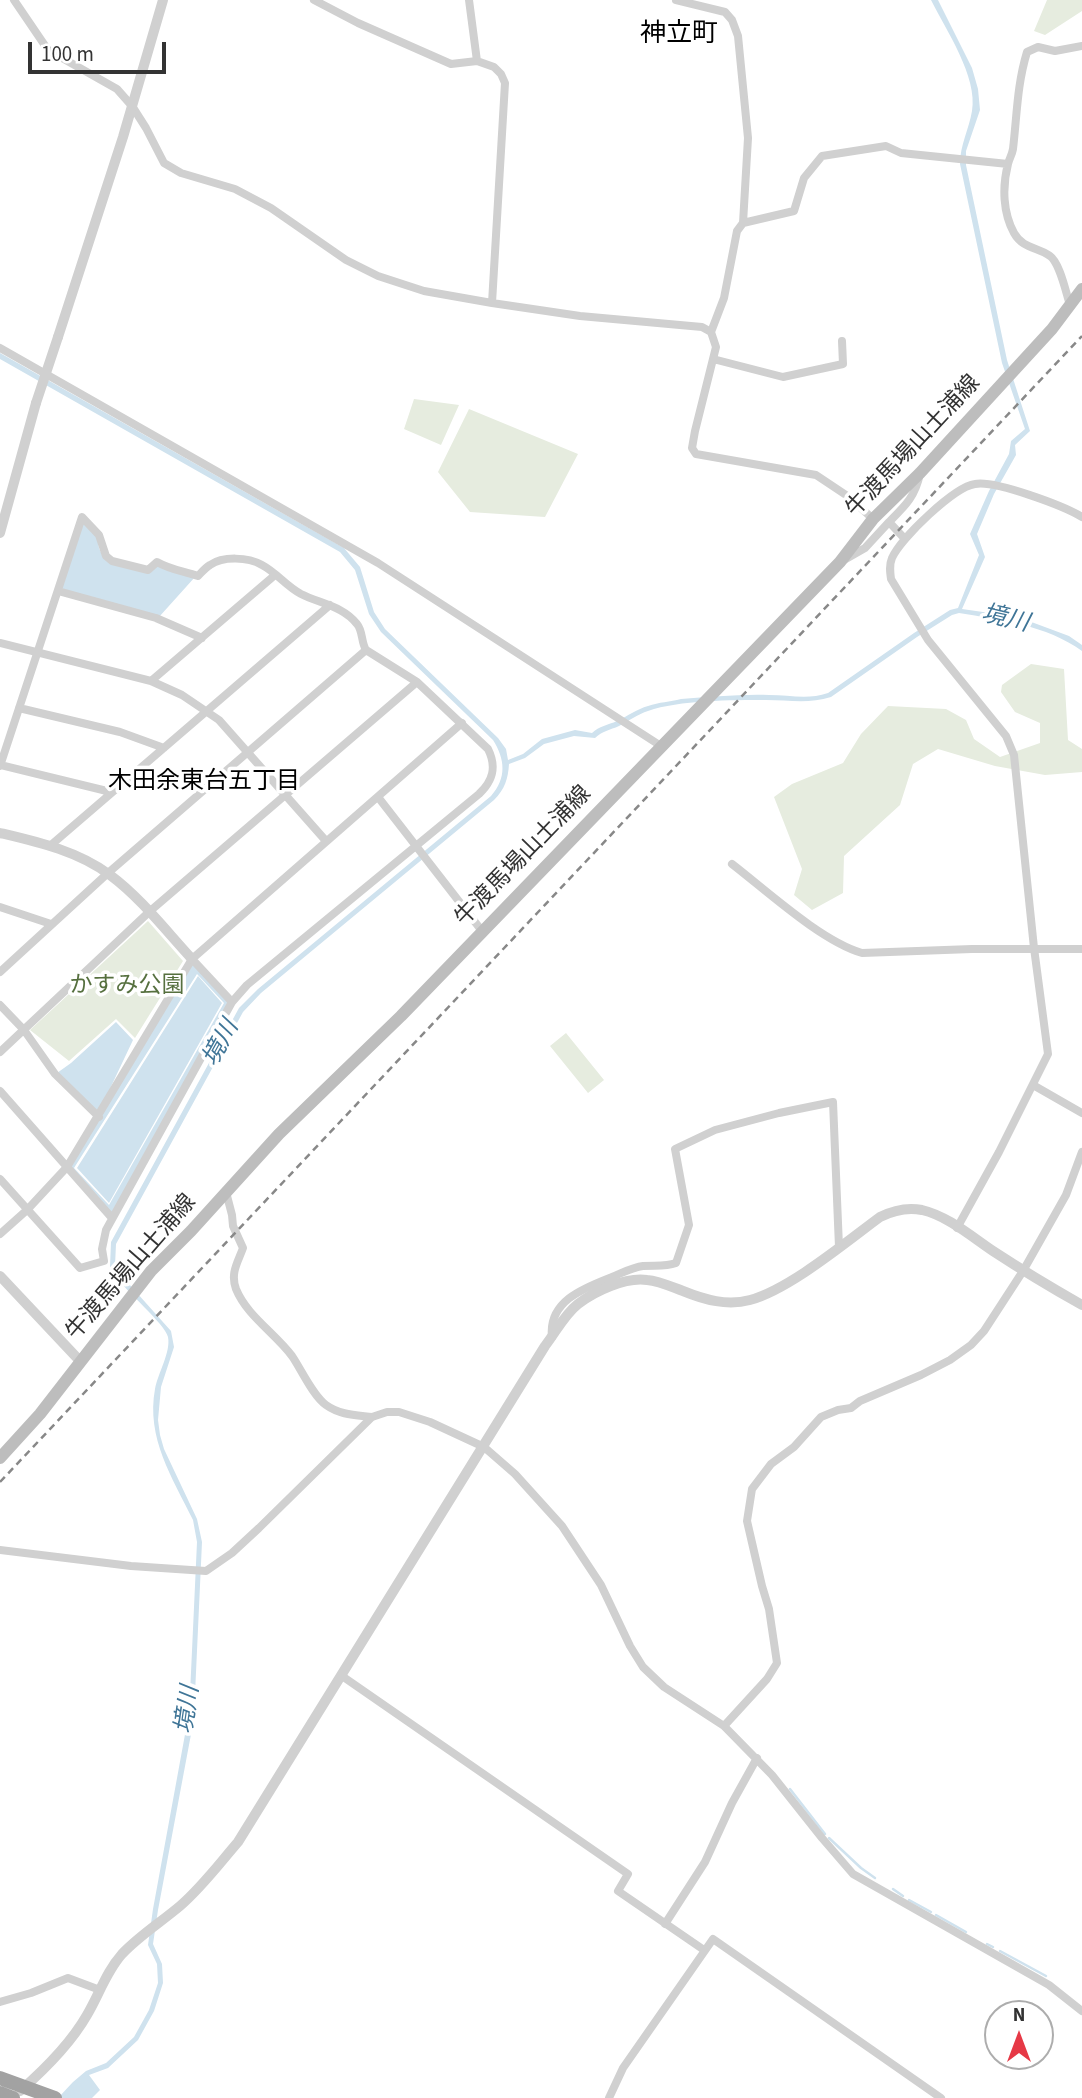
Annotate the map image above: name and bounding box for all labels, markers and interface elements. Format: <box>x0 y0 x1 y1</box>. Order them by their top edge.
district label: 神立町 <box>640 19 718 51</box>
scale bar <box>32 28 170 72</box>
text: 100 m <box>41 39 94 69</box>
street label: 牛渡馬場山土浦線 <box>841 370 987 524</box>
water label: 境川 <box>978 601 1032 639</box>
district label: 木田余東台五丁目 <box>108 769 300 797</box>
street label: 牛渡馬場山土浦線 <box>450 781 598 933</box>
park label: かすみ公園 <box>70 973 184 1001</box>
water label: 境川 <box>198 1016 246 1072</box>
street label: 牛渡馬場山土浦線 <box>61 1190 203 1346</box>
water label: 境川 <box>171 1684 207 1736</box>
north arrow <box>984 2000 1054 2070</box>
text: N <box>1013 2002 1025 2029</box>

